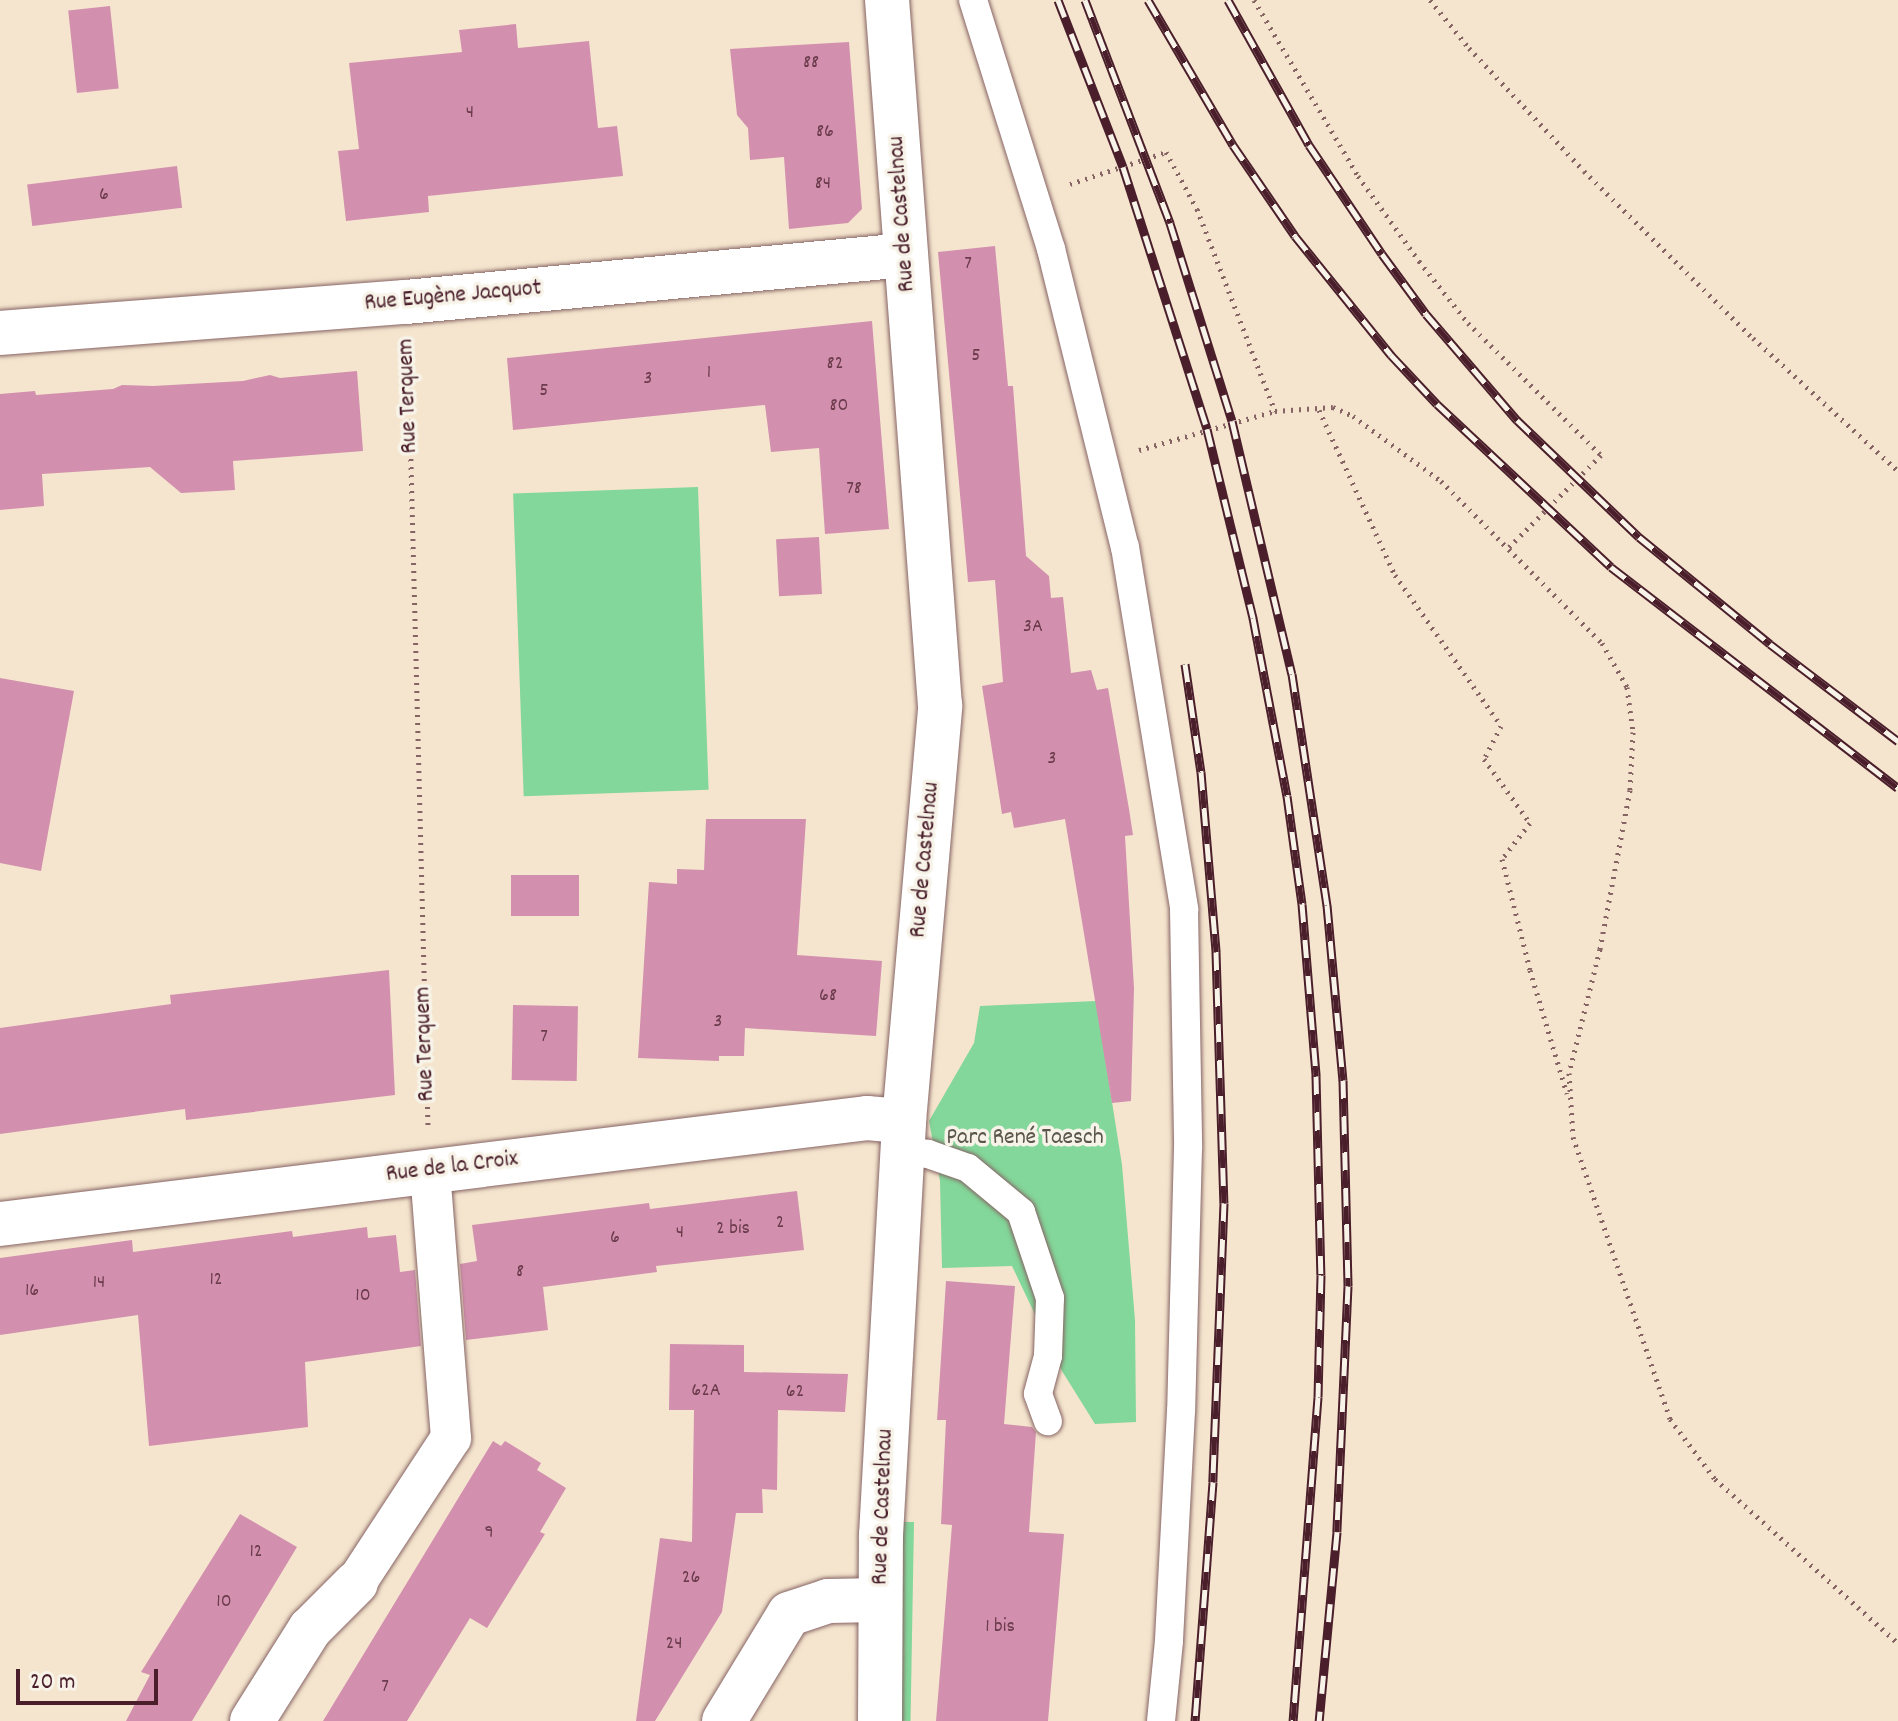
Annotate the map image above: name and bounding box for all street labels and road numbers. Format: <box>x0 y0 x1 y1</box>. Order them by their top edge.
street label: Rue de Castelnau <box>883 135 923 293</box>
street label: Rue Eugène Jacquot <box>363 275 543 319</box>
street label: Rue Terquem <box>393 338 425 454</box>
street label: Rue de Castelnau <box>905 781 947 939</box>
street label: Rue Terquem <box>410 986 442 1102</box>
street label: Rue de la Croix <box>384 1146 520 1190</box>
street label: Rue de Castelnau <box>867 1428 901 1586</box>

